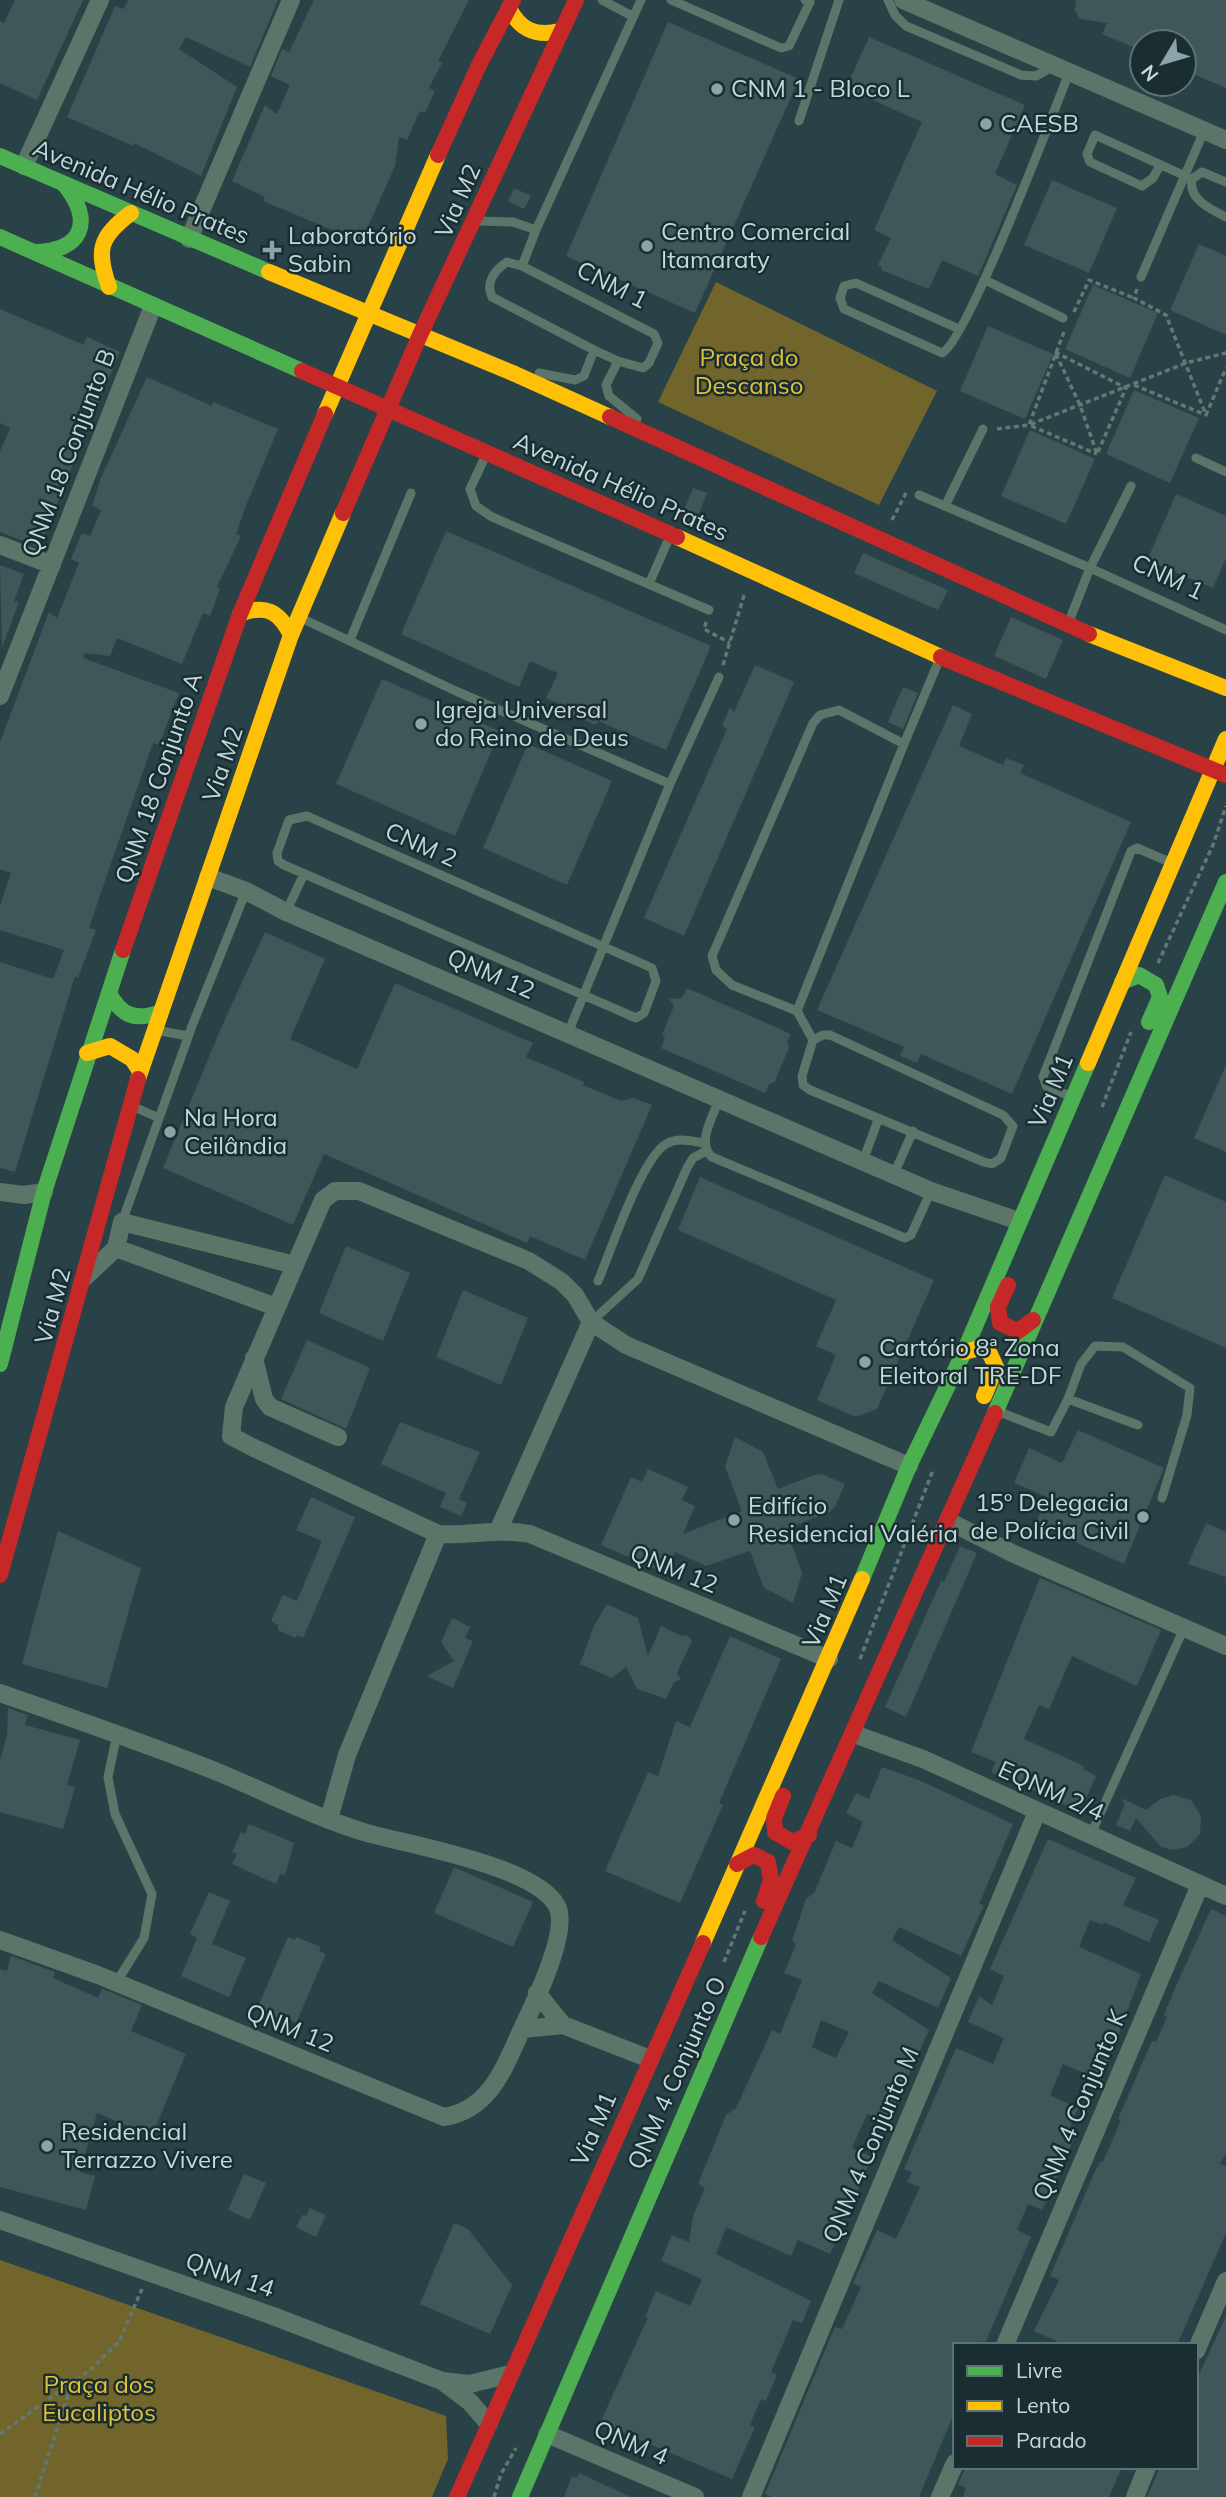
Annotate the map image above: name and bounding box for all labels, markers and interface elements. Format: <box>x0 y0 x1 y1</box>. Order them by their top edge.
north arrow <box>1128 28 1198 98</box>
text: N <box>1136 60 1163 87</box>
place label: CNM 1 - Bloco L <box>731 73 910 103</box>
marker: CNM 1 - Bloco L <box>709 81 725 97</box>
place label: CAESB <box>1000 108 1079 138</box>
marker: CAESB <box>978 116 994 132</box>
street label: Avenida Hélio Prates <box>29 132 254 250</box>
street label: Via M2 <box>427 159 487 242</box>
place label: Centro Comercial Itamaraty <box>661 216 850 274</box>
place label: Laboratório Sabin <box>288 220 417 278</box>
marker: Centro Comercial Itamaraty <box>639 238 655 254</box>
marker: Laboratório Sabin <box>262 240 282 260</box>
street label: CNM 1 <box>572 254 653 315</box>
park label: Praça do Descanso <box>695 342 803 400</box>
street label: QNM 18 Conjunto B <box>15 345 121 561</box>
street label: Avenida Hélio Prates <box>509 425 733 547</box>
street label: CNM 1 <box>1128 547 1209 606</box>
street label: QNM 18 Conjunto A <box>108 668 208 887</box>
place label: Igreja Universal do Reino de Deus <box>435 694 629 752</box>
marker: Igreja Universal do Reino de Deus <box>413 716 429 732</box>
street label: Via M2 <box>195 722 249 805</box>
street label: CNM 2 <box>381 815 462 873</box>
street label: QNM 12 <box>443 941 540 1005</box>
street label: Via M1 <box>1021 1049 1079 1132</box>
place label: Na Hora Ceilândia <box>184 1102 287 1160</box>
marker: Na Hora Ceilândia <box>162 1124 178 1140</box>
street label: Via M2 <box>27 1264 77 1347</box>
place label: Cartório 8ª Zona Eleitoral TRE-DF <box>879 1332 1061 1390</box>
marker: Cartório 8ª Zona Eleitoral TRE-DF <box>857 1354 873 1370</box>
place label: 15º Delegacia de Polícia Civil <box>971 1487 1129 1545</box>
place label: Edifício Residencial Valéria <box>748 1490 958 1548</box>
marker: 15º Delegacia de Polícia Civil <box>1135 1509 1151 1525</box>
marker: Edifício Residencial Valéria <box>726 1512 742 1528</box>
street label: QNM 12 <box>626 1537 723 1599</box>
street label: Via M1 <box>795 1569 853 1652</box>
street label: EQNM 2/4 <box>994 1753 1109 1827</box>
street label: QNM 4 Conjunto O <box>620 1972 732 2174</box>
street label: QNM 12 <box>242 1996 339 2058</box>
street label: QNM 4 Conjunto K <box>1025 2004 1133 2205</box>
street label: QNM 4 Conjunto M <box>815 2042 925 2247</box>
street label: Via M1 <box>563 2087 623 2170</box>
place label: Residencial Terrazzo Vivere <box>61 2116 233 2174</box>
marker: Residencial Terrazzo Vivere <box>39 2138 55 2154</box>
street label: QNM 14 <box>182 2245 279 2303</box>
legend <box>953 2343 1198 2469</box>
text: Livre <box>1016 2357 1063 2383</box>
park label: Praça dos Eucaliptos <box>42 2369 156 2427</box>
text: Lento <box>1016 2392 1070 2418</box>
street label: QNM 4 <box>590 2413 673 2471</box>
text: Parado <box>1016 2427 1086 2453</box>

